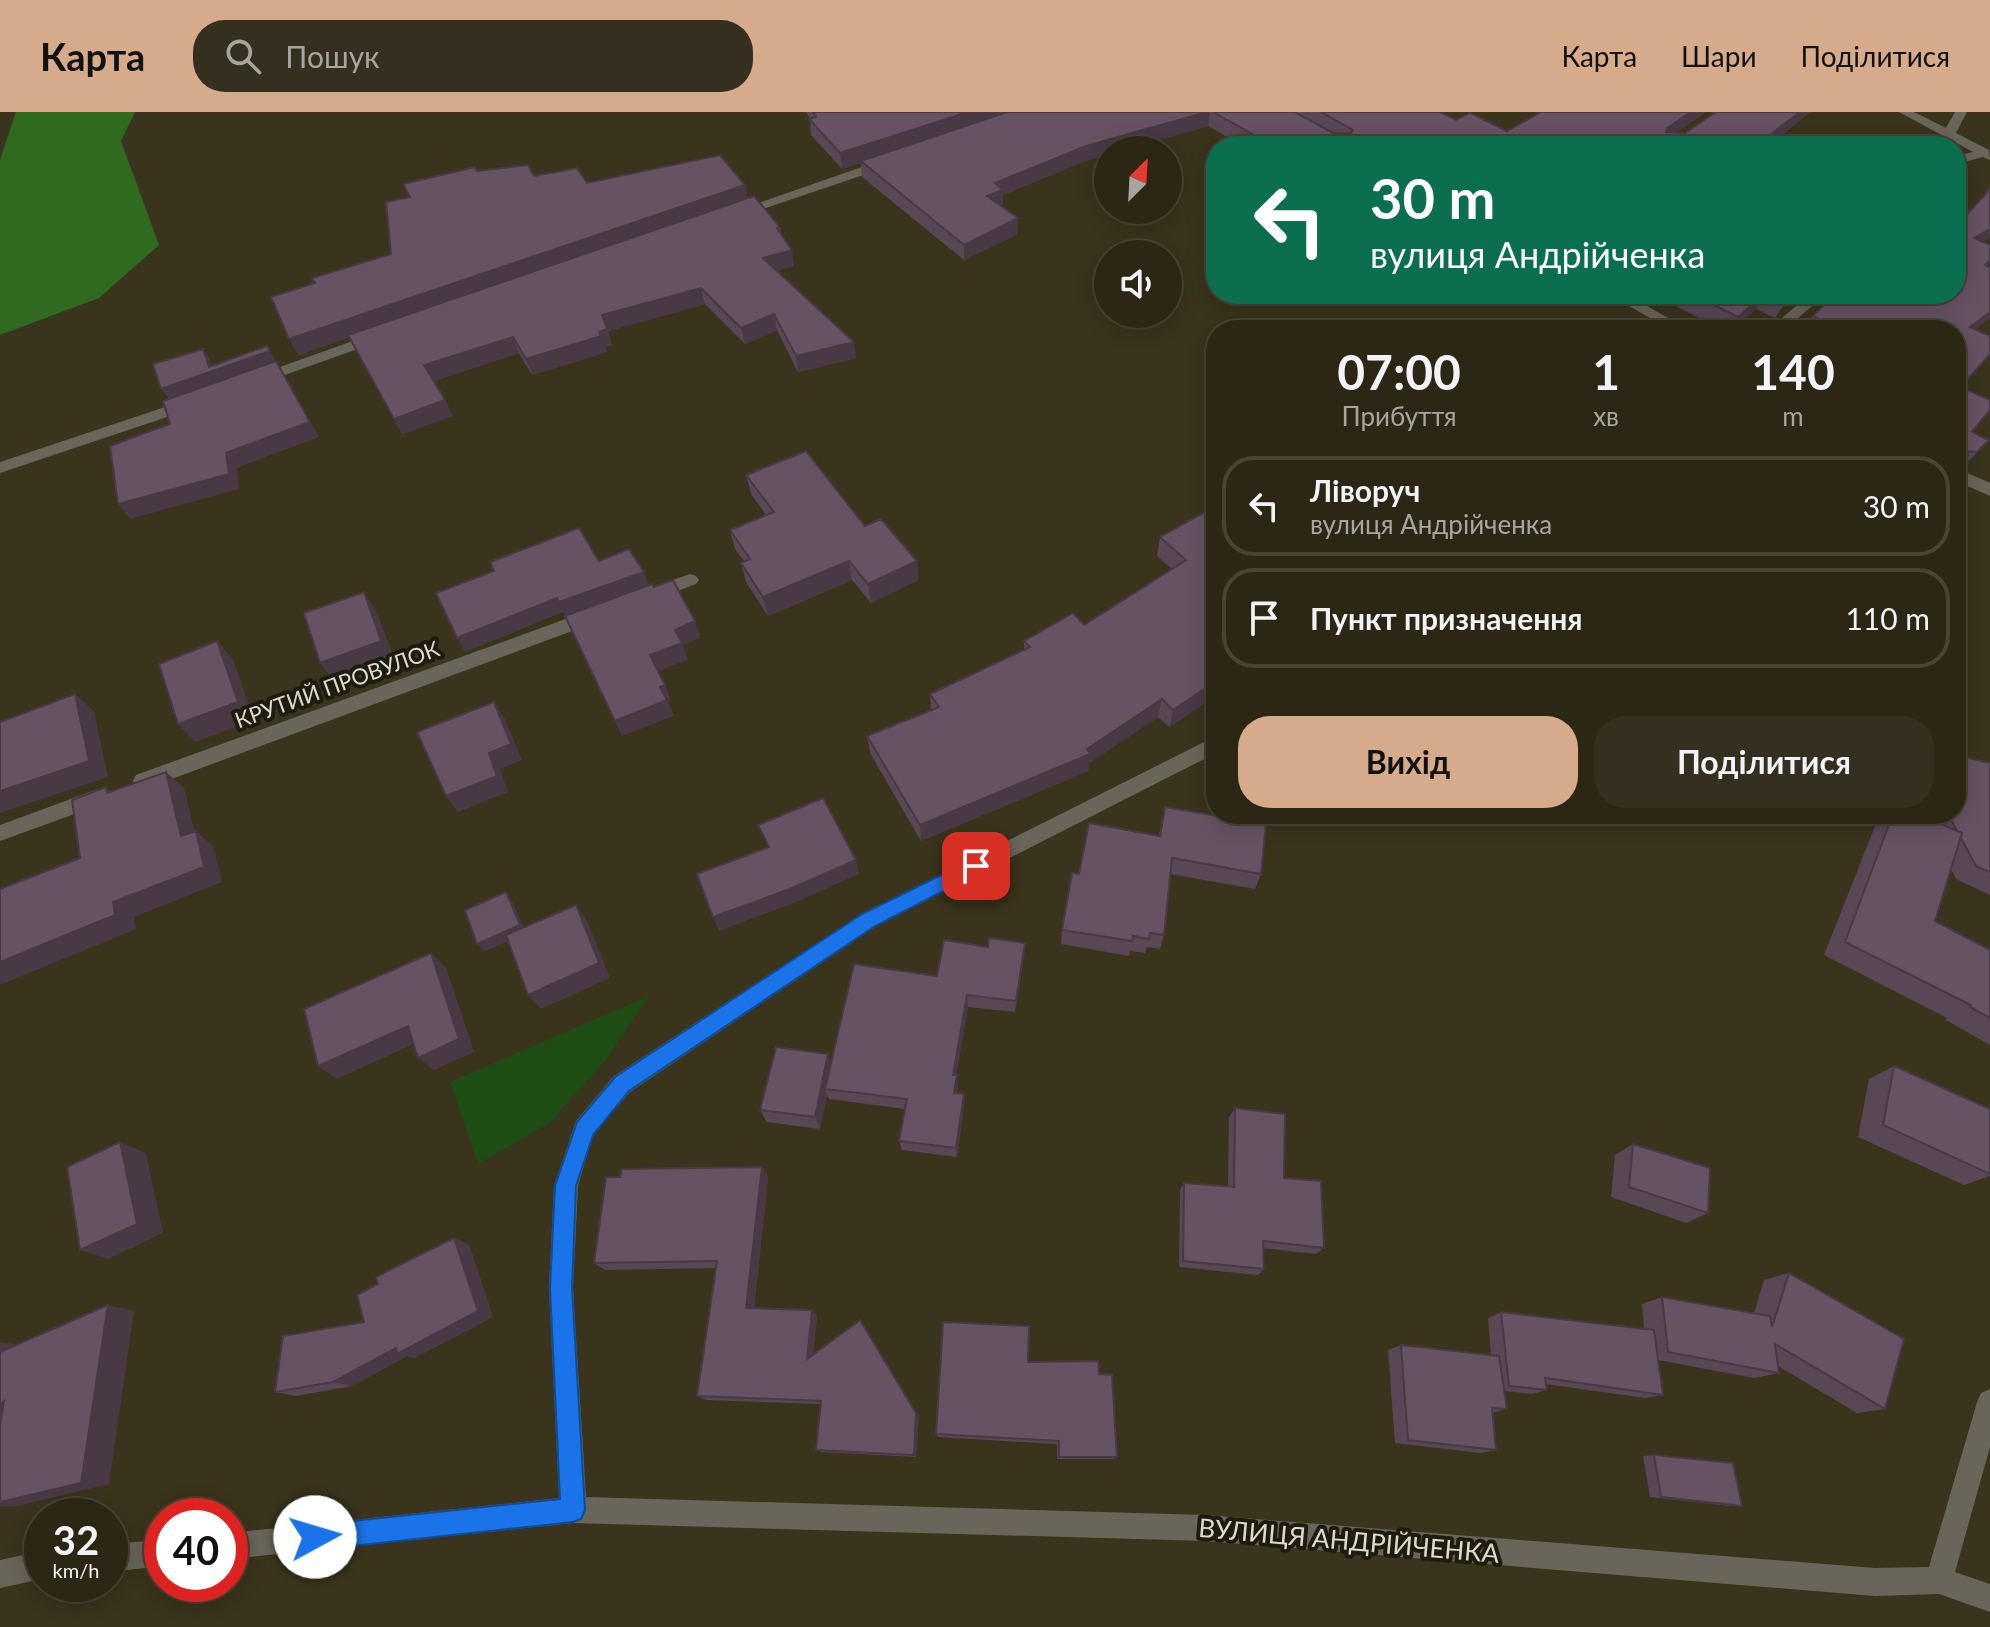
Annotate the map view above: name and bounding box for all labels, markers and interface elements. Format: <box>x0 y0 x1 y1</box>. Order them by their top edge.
search box <box>193 20 753 92</box>
text: Карта <box>40 33 145 79</box>
icon: search <box>221 34 265 78</box>
text: Пошук <box>285 38 380 74</box>
text: Карта <box>1561 39 1637 73</box>
text: Шари <box>1681 39 1757 73</box>
text: Поділитися <box>1801 39 1950 73</box>
north arrow <box>1094 136 1182 224</box>
map controls <box>1094 136 1182 328</box>
text: 30 m <box>1370 164 1495 231</box>
icon: left <box>1238 168 1342 272</box>
text: вулиця Андрійченка <box>1370 232 1705 276</box>
button: sound <box>1094 240 1182 328</box>
text: 07:00 <box>1337 343 1461 400</box>
text: 1 <box>1592 343 1620 400</box>
text: 140 <box>1751 343 1835 400</box>
text: Прибуття <box>1342 400 1457 432</box>
text: хв <box>1593 400 1619 432</box>
text: m <box>1782 400 1804 432</box>
text: Ліворуч <box>1310 472 1420 508</box>
icon: left <box>1242 484 1286 528</box>
text: 30 m <box>1863 488 1930 524</box>
text: вулиця Андрійченка <box>1310 508 1552 540</box>
icon: arrive <box>1242 596 1286 640</box>
text: Пункт призначення <box>1310 600 1583 636</box>
text: 110 m <box>1845 600 1930 636</box>
street label: КРУТИЙ ПРОВУЛОК <box>231 634 443 734</box>
button: Вихід <box>1238 716 1578 808</box>
button: Поділитися <box>1594 716 1934 808</box>
pin <box>942 832 1010 900</box>
icon: arrive <box>954 844 998 888</box>
position arrow <box>273 1495 357 1579</box>
speed limit sign: 40 <box>144 1498 248 1602</box>
street label: ВУЛИЦЯ АНДРІЙЧЕНКА <box>1197 1511 1501 1569</box>
text: 32 <box>53 1516 99 1564</box>
text: km/h <box>53 1558 99 1582</box>

